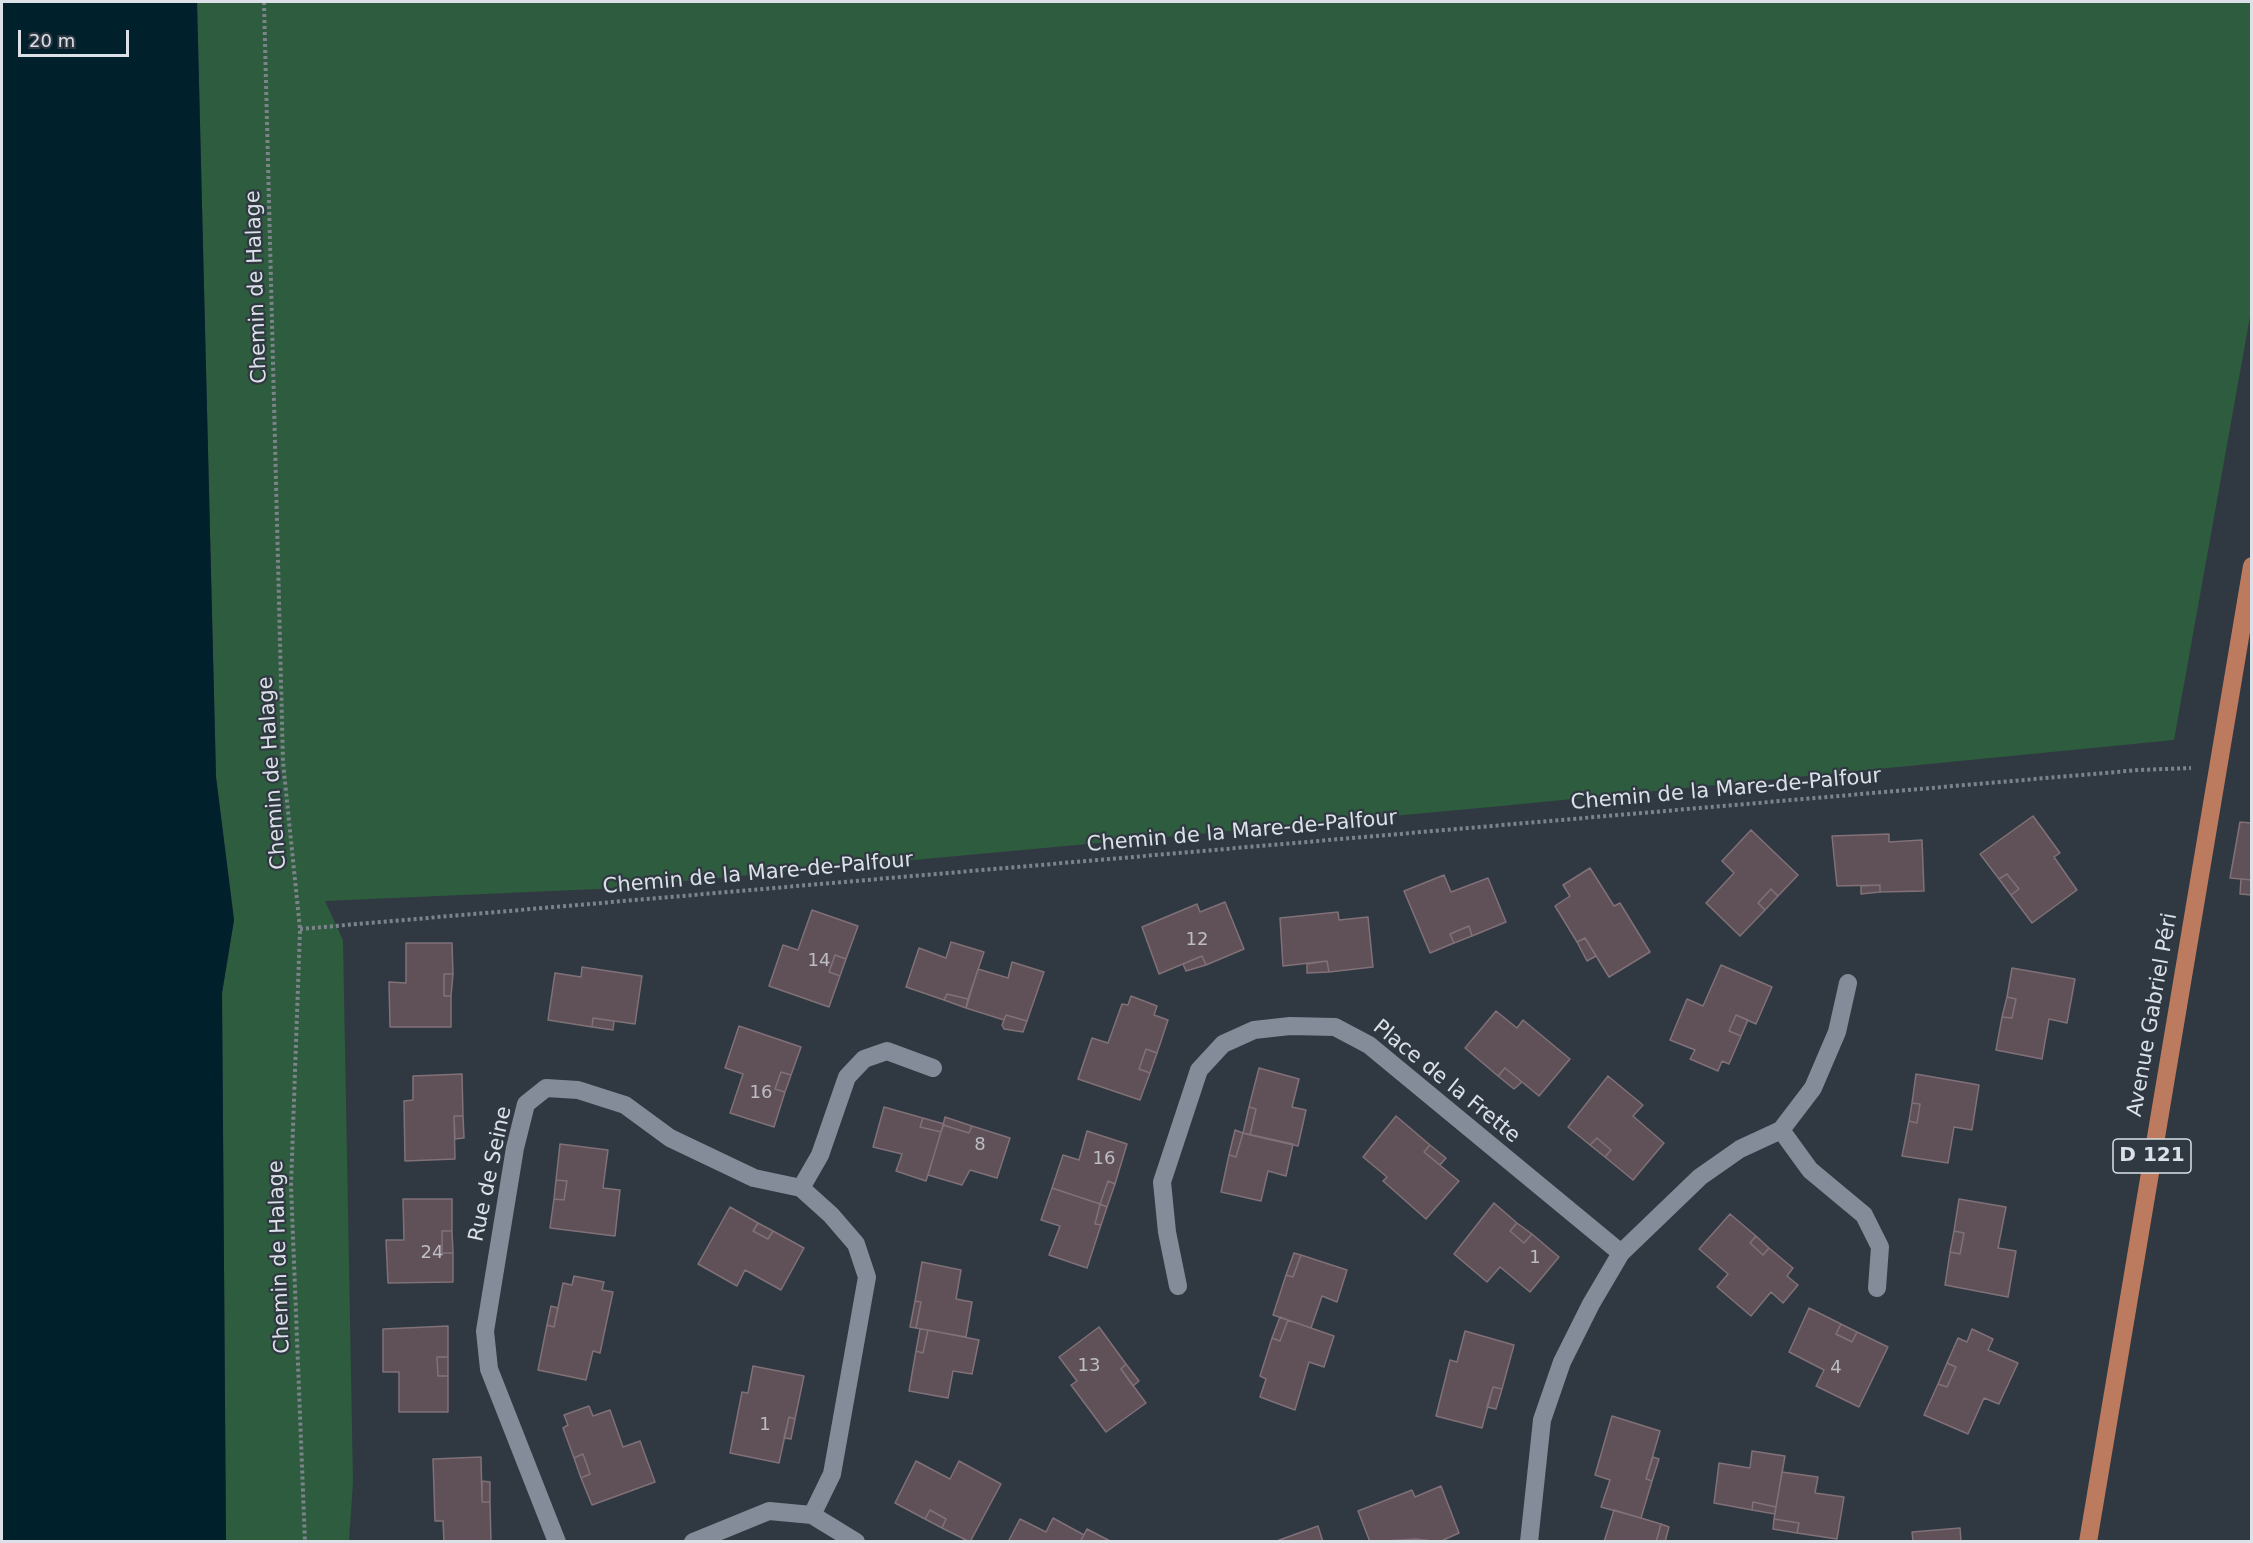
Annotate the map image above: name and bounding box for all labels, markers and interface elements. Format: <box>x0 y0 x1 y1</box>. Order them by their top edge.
scale bar <box>21 18 132 56</box>
text: 20 m <box>29 30 75 51</box>
street label: Chemin de Halage <box>241 190 273 384</box>
street label: Chemin de Halage <box>254 676 292 870</box>
street label: Chemin de la Mare-de-Palfour <box>1570 764 1882 816</box>
street label: Chemin de la Mare-de-Palfour <box>1086 806 1398 858</box>
street label: Chemin de la Mare-de-Palfour <box>602 848 914 900</box>
street label: Avenue Gabriel Péri <box>2123 911 2183 1119</box>
house number: 12 <box>1186 929 1208 951</box>
house number: 14 <box>808 950 830 972</box>
street label: Place de la Frette <box>1367 1015 1525 1149</box>
house number: 16 <box>750 1082 772 1104</box>
street label: Rue de Seine <box>464 1104 518 1244</box>
house number: 8 <box>974 1134 986 1156</box>
road number: D 121 <box>2113 1139 2191 1173</box>
house number: 16 <box>1093 1148 1115 1170</box>
street label: Chemin de Halage <box>264 1160 296 1354</box>
house number: 24 <box>421 1242 443 1264</box>
house number: 1 <box>1529 1247 1541 1269</box>
house number: 13 <box>1078 1355 1100 1377</box>
house number: 4 <box>1830 1357 1842 1379</box>
house number: 1 <box>759 1414 771 1436</box>

